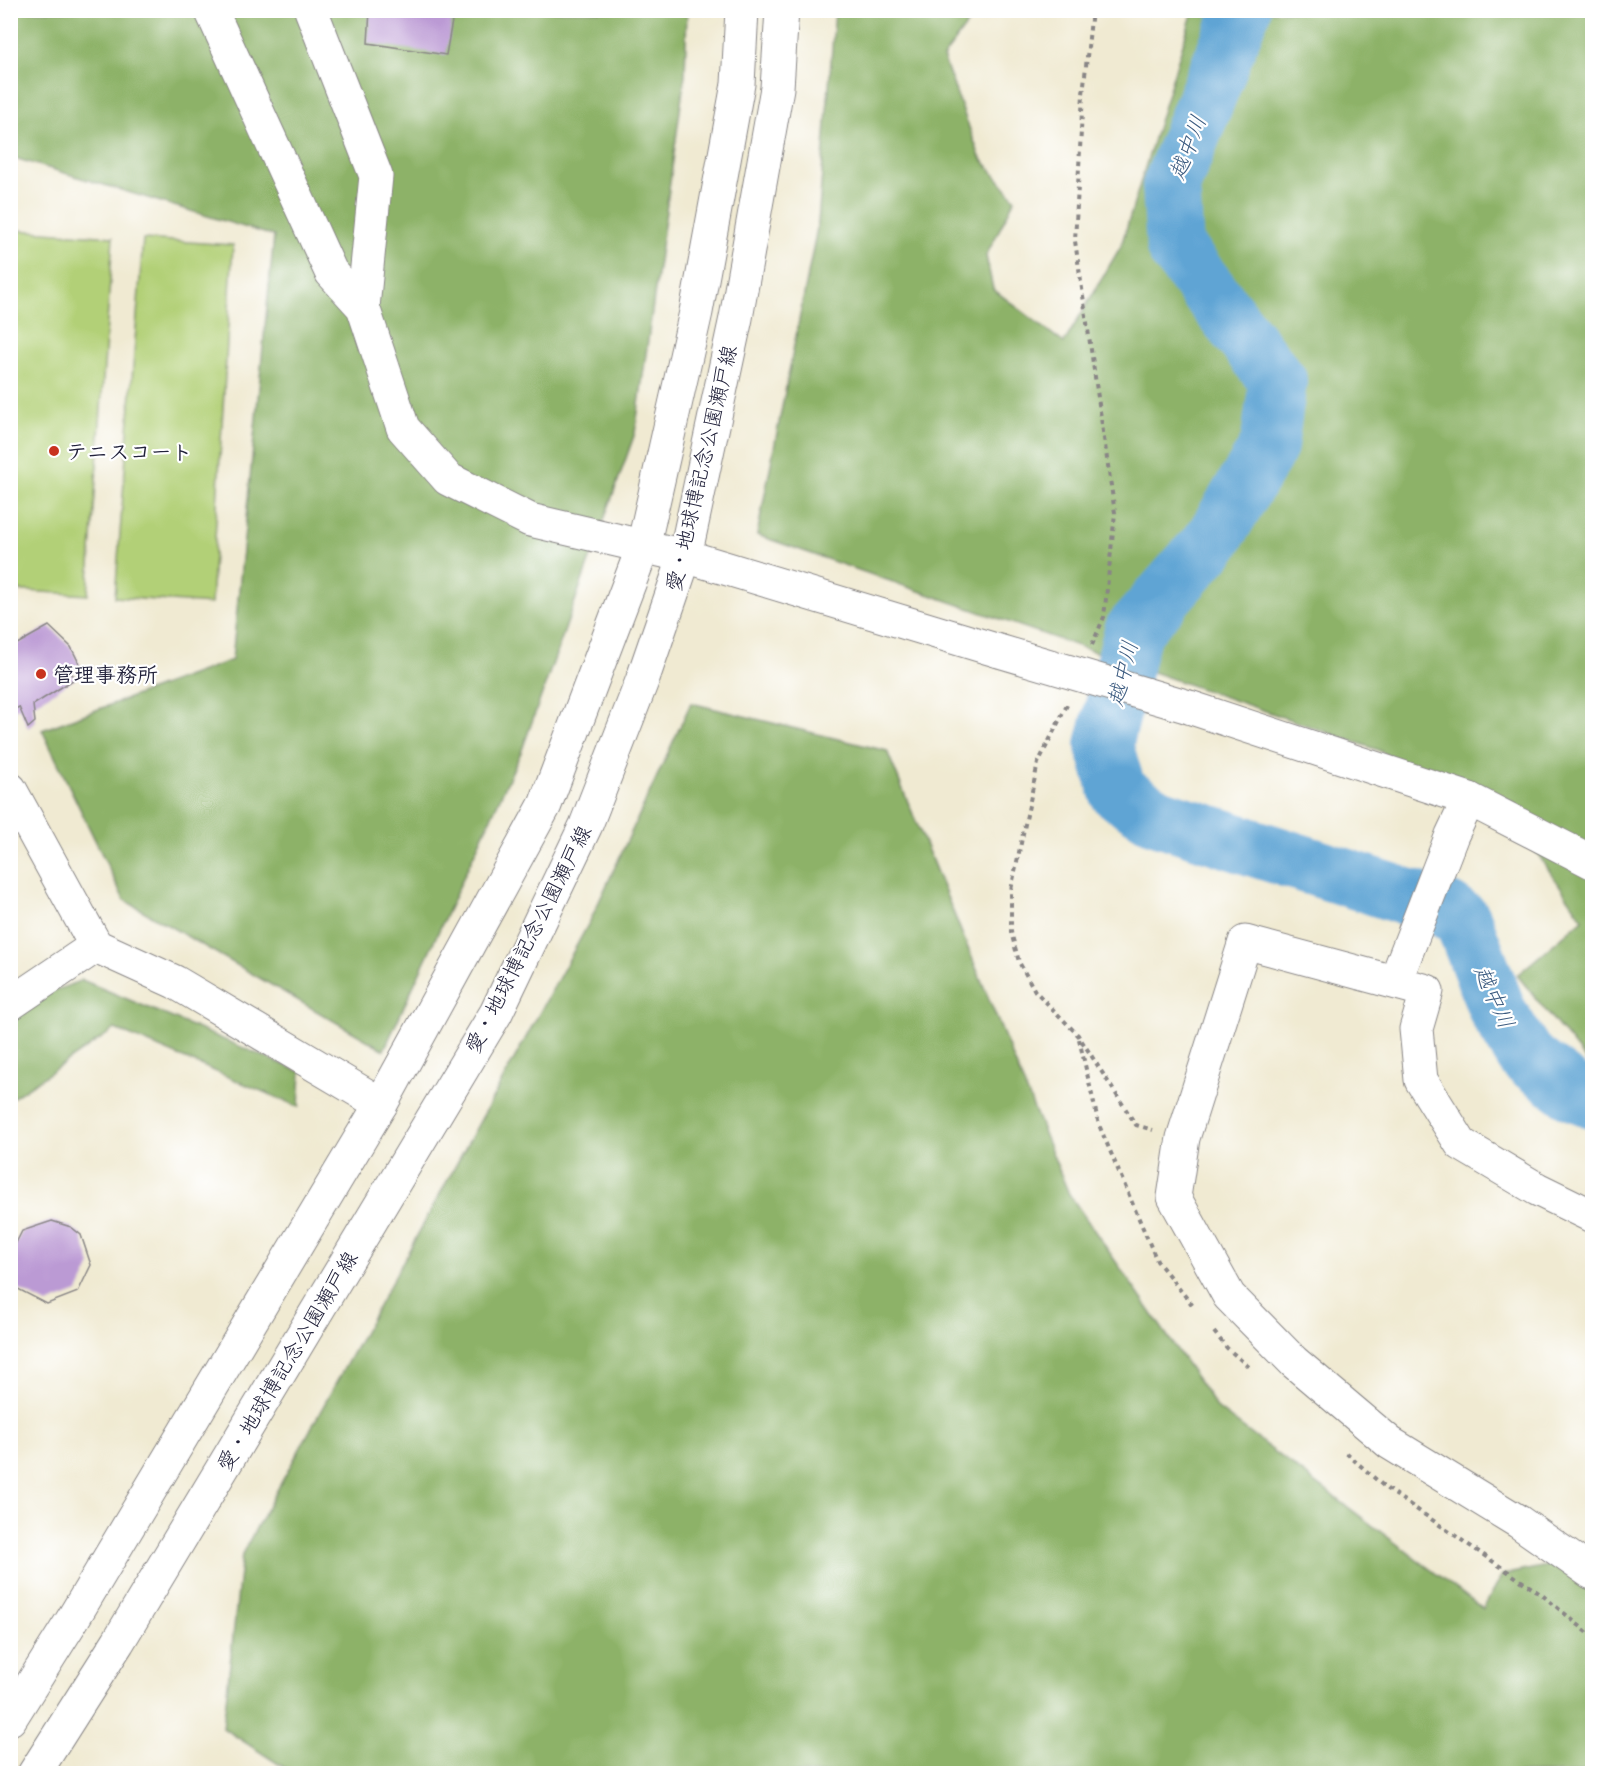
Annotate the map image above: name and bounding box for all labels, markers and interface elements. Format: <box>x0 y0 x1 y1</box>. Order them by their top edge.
water label: 越中川 <box>1161 111 1213 184</box>
street label: 愛・地球博記念公園瀬戸線 <box>659 342 743 594</box>
place label: テニスコート <box>66 437 192 466</box>
marker: テニスコート <box>47 444 61 458</box>
water label: 越中川 <box>1099 637 1145 710</box>
place label: 管理事務所 <box>53 660 158 689</box>
marker: 管理事務所 <box>34 667 48 681</box>
street label: 愛・地球博記念公園瀬戸線 <box>458 820 598 1058</box>
water label: 越中川 <box>1467 960 1522 1033</box>
street label: 愛・地球博記念公園瀬戸線 <box>210 1246 364 1476</box>

